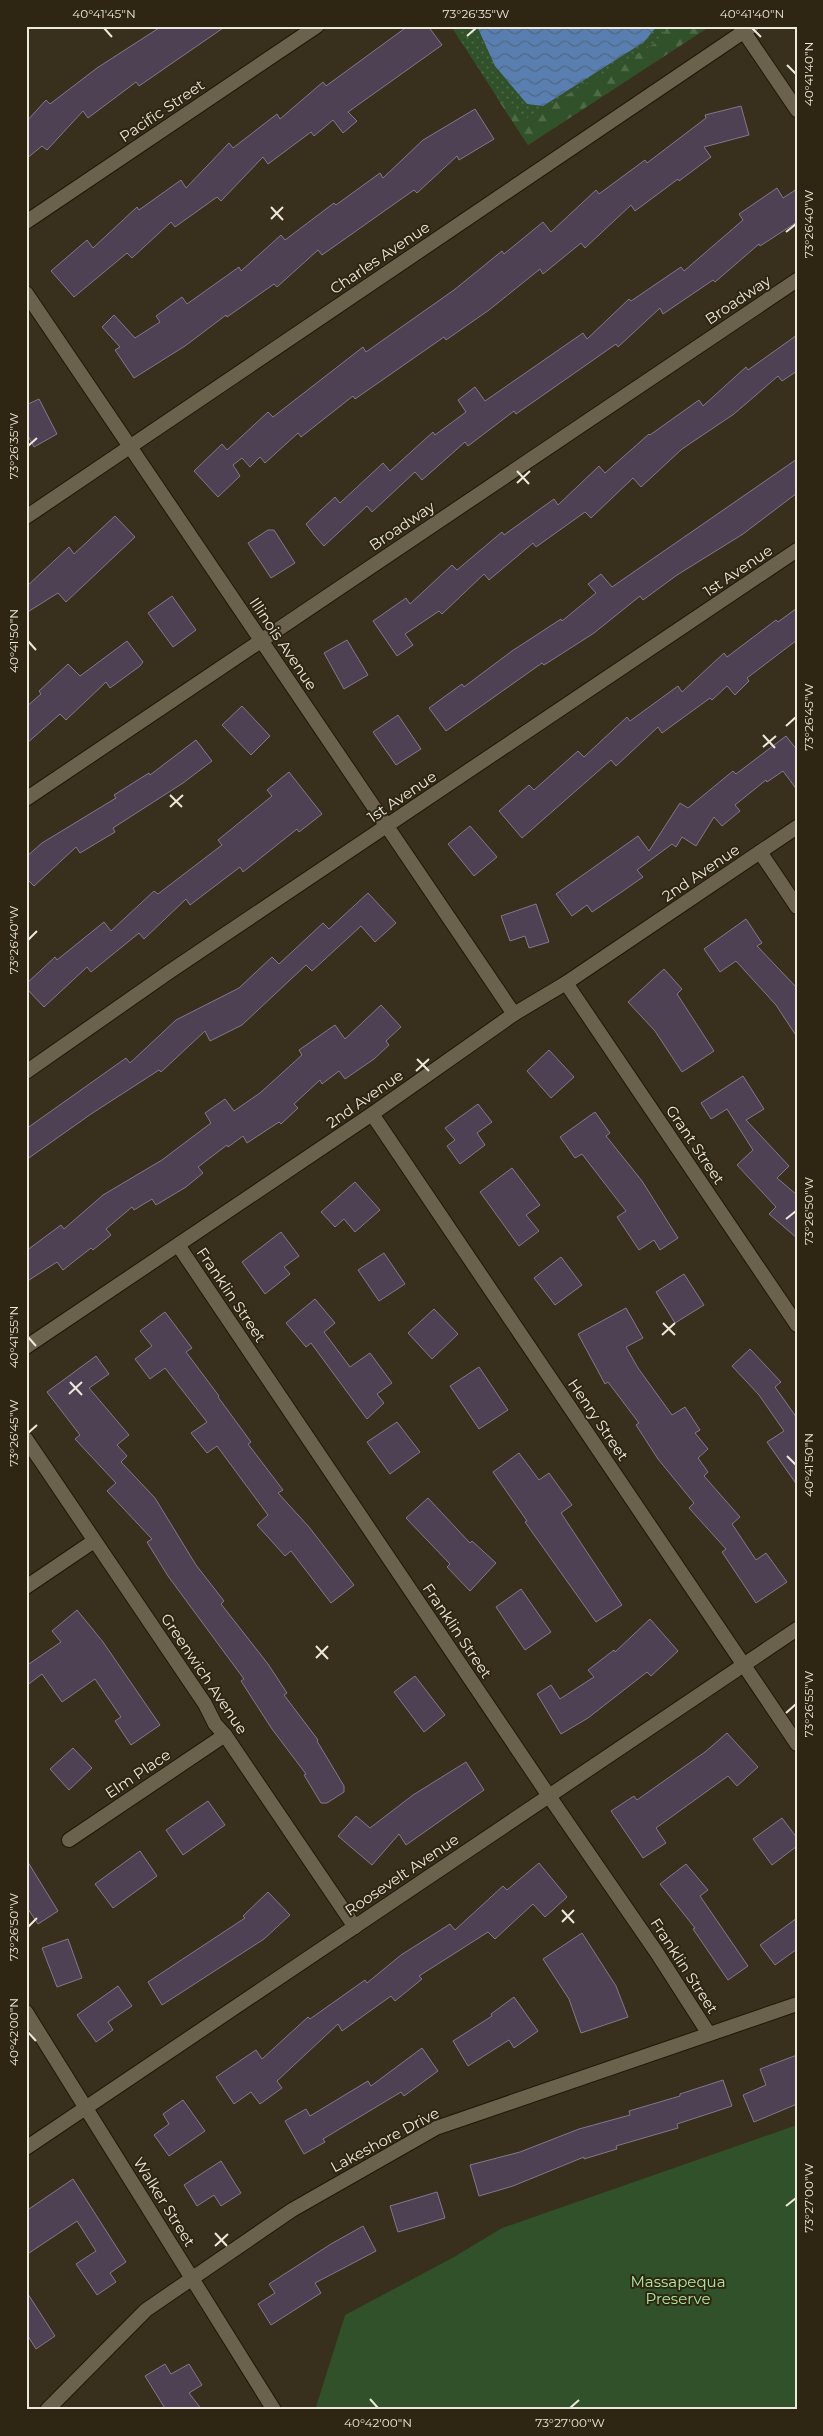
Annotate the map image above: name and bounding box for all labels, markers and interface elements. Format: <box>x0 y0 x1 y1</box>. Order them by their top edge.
text: 40°41'45"N <box>72 6 136 21</box>
text: 73°26'35"W <box>443 6 509 21</box>
text: 40°41'40"N <box>720 6 784 21</box>
text: 40°41'40"N <box>801 42 816 106</box>
street label: Pacific Street <box>116 75 208 146</box>
text: 73°26'40"W <box>801 190 816 258</box>
street label: Charles Avenue <box>326 217 433 298</box>
street label: Broadway <box>701 270 775 328</box>
text: 73°26'35"W <box>6 413 21 479</box>
street label: Broadway <box>365 496 439 554</box>
street label: 1st Avenue <box>700 541 776 601</box>
street label: Illinois Avenue <box>245 594 322 694</box>
text: 40°41'50"N <box>6 609 21 673</box>
text: 73°26'45"W <box>801 683 816 751</box>
street label: 1st Avenue <box>364 767 440 827</box>
street label: 2nd Avenue <box>658 840 743 905</box>
text: 73°26'40"W <box>6 906 21 974</box>
street label: 2nd Avenue <box>323 1065 407 1132</box>
street label: Grant Street <box>662 1102 729 1188</box>
text: 73°26'50"W <box>801 1177 816 1245</box>
street label: Franklin Street <box>193 1244 270 1346</box>
text: 40°41'55"N <box>6 1306 21 1368</box>
street label: Henry Street <box>564 1375 633 1464</box>
text: 73°26'45"W <box>6 1399 21 1467</box>
text: 40°41'50"N <box>801 1433 816 1497</box>
street label: Franklin Street <box>419 1580 496 1682</box>
street label: Greenwich Avenue <box>157 1610 252 1738</box>
text: 73°26'55"W <box>801 1671 816 1737</box>
street label: Elm Place <box>101 1745 174 1802</box>
street label: Roosevelt Avenue <box>341 1829 462 1920</box>
text: 73°26'50"W <box>6 1893 21 1961</box>
street label: Franklin Street <box>646 1914 722 2017</box>
text: 40°42'00"N <box>6 1998 21 2066</box>
street label: Lakeshore Drive <box>327 2103 442 2176</box>
street label: Walker Street <box>129 2154 199 2250</box>
text: 73°27'00"W <box>801 2163 816 2233</box>
park label: Massapequa Preserve <box>631 2272 726 2308</box>
text: 40°42'00"N <box>344 2415 412 2430</box>
text: 73°27'00"W <box>535 2415 605 2430</box>

